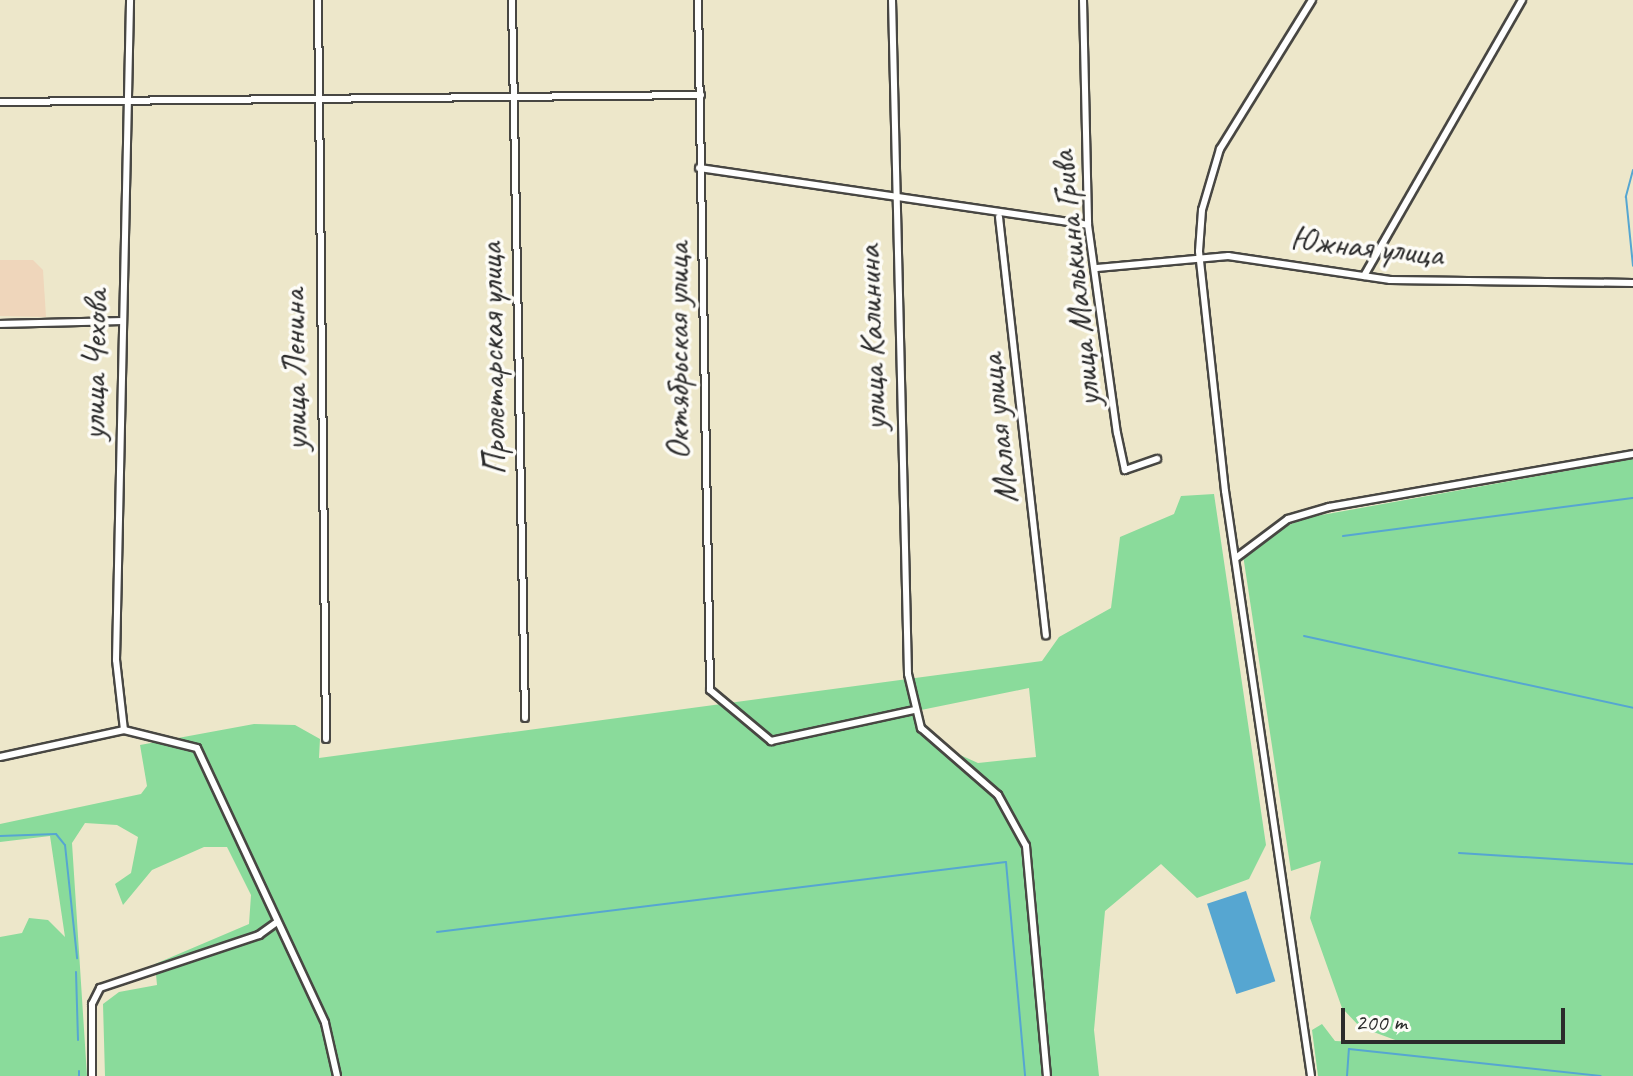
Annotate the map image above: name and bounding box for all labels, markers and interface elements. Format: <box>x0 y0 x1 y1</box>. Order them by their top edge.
street label: улица Малькина Грива <box>1041 150 1109 408</box>
street label: Южная улица <box>1288 218 1446 274</box>
street label: Пролетарская улица <box>470 241 514 477</box>
street label: Октябрьская улица <box>657 242 697 460</box>
street label: улица Калинина <box>847 244 895 432</box>
street label: улица Ленина <box>272 289 316 451</box>
street label: улица Чехова <box>72 290 116 440</box>
street label: Малая улица <box>970 352 1026 506</box>
scale bar <box>1345 992 1569 1042</box>
text: 200 m <box>1355 1007 1407 1037</box>

